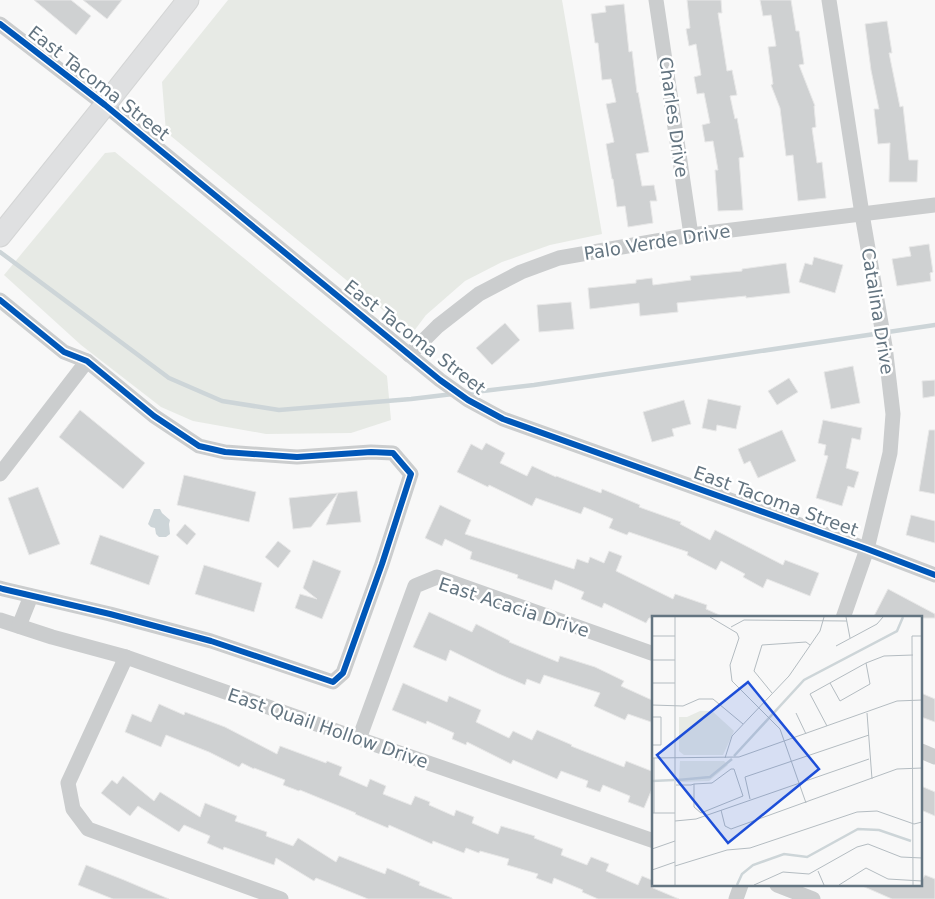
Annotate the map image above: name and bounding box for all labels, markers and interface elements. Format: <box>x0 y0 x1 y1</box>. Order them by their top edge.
street label: East Tacoma Street <box>24 21 174 145</box>
street label: Charles Drive <box>655 55 693 179</box>
street label: Palo Verde Drive <box>582 220 732 264</box>
street label: Catalina Drive <box>858 246 898 376</box>
street label: East Tacoma Street <box>340 275 490 399</box>
street label: East Tacoma Street <box>691 461 861 541</box>
street label: East Acacia Drive <box>436 573 592 641</box>
inset map <box>652 616 922 886</box>
street label: East Quail Hollow Drive <box>225 684 431 772</box>

